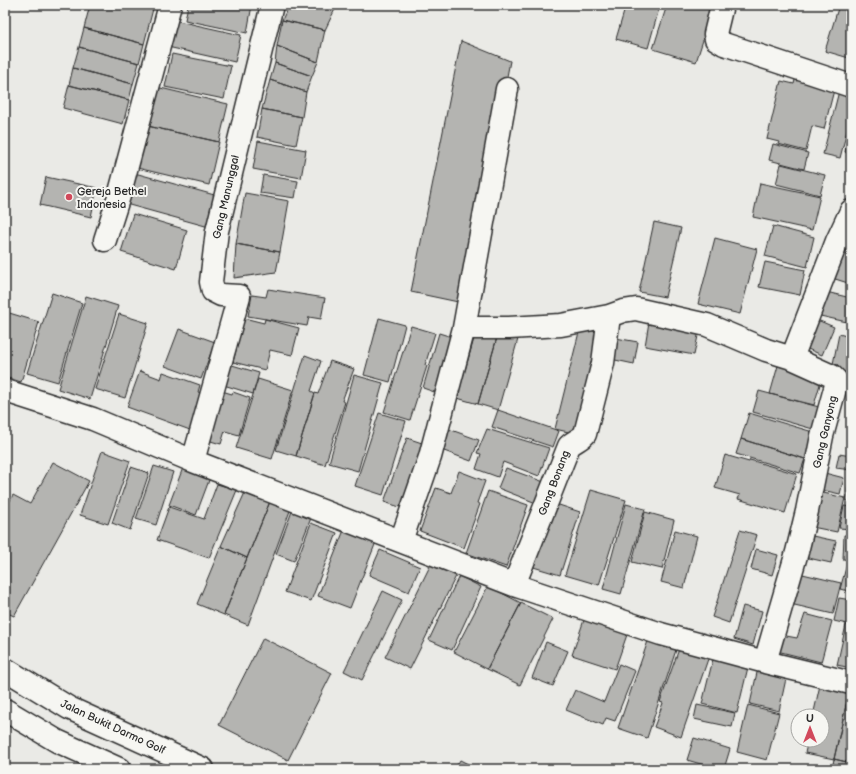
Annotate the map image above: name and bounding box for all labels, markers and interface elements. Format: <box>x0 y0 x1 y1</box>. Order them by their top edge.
street label: Gang Manunggal <box>210 154 242 240</box>
place label: Gereja Bethel Indonesia <box>77 185 146 211</box>
marker: Gereja Bethel Indonesia <box>64 192 74 202</box>
street label: Gang Ganyong <box>810 394 840 470</box>
street label: Gang Bonang <box>536 449 572 517</box>
street label: Jalan Bukit Darmo Golf <box>58 697 168 757</box>
north arrow <box>790 708 830 748</box>
text: U <box>806 712 814 725</box>

